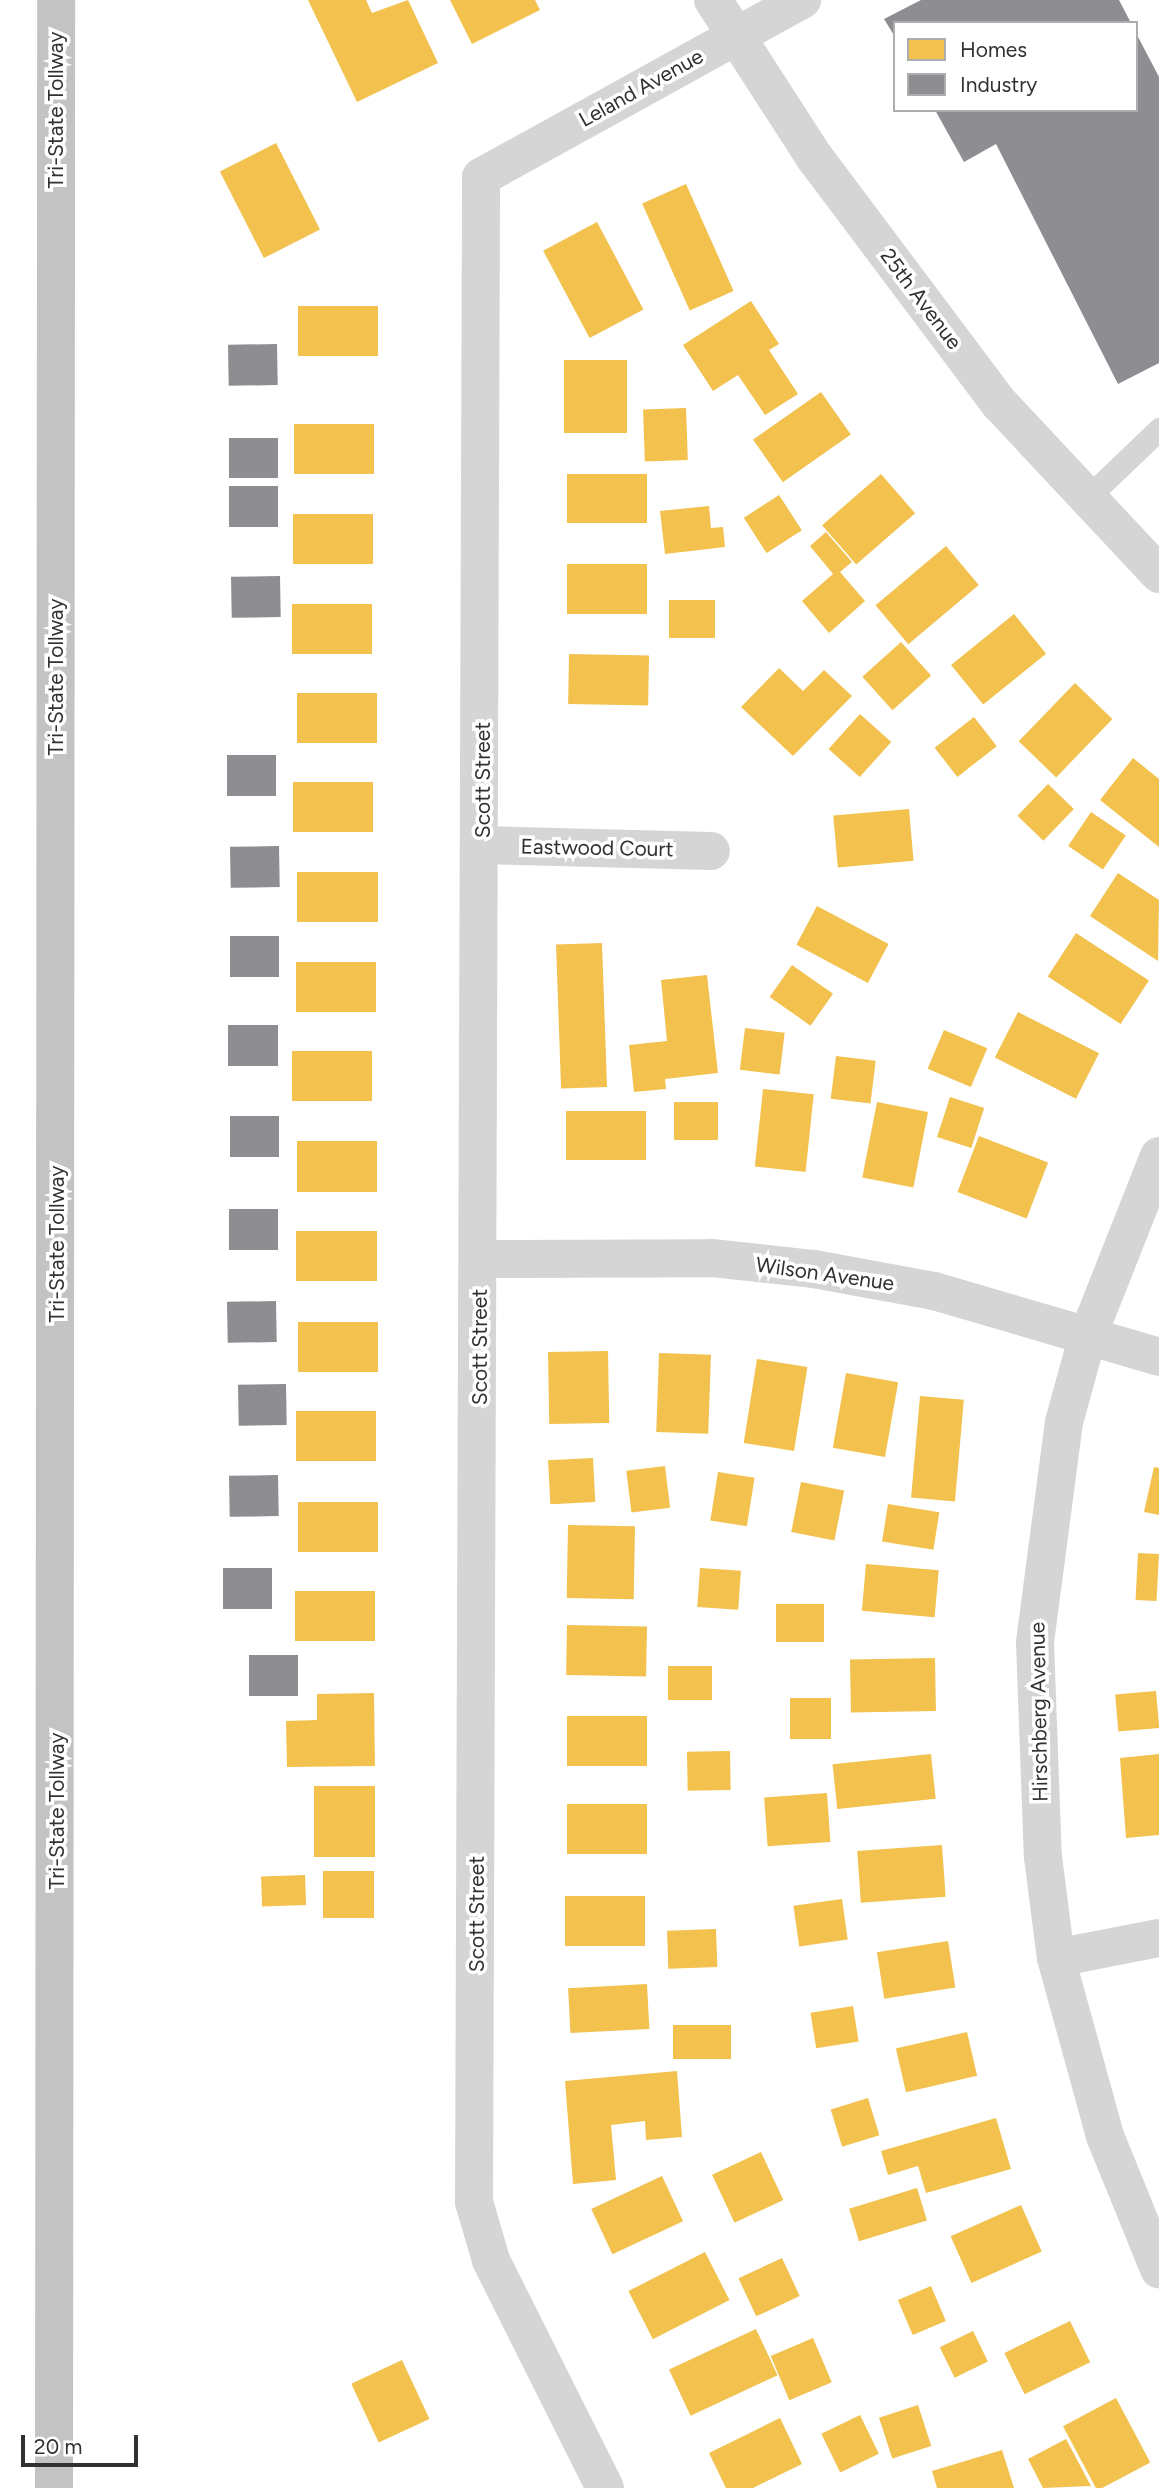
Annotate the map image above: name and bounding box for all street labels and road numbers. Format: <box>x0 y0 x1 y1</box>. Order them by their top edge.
street label: Tri-State Tollway <box>43 32 69 188</box>
street label: Leland Avenue <box>575 44 707 132</box>
street label: 25th Avenue <box>875 244 967 354</box>
street label: Tri-State Tollway <box>43 599 69 755</box>
street label: Scott Street <box>470 722 496 838</box>
street label: Eastwood Court <box>520 834 674 862</box>
street label: Tri-State Tollway <box>44 1166 70 1322</box>
street label: Wilson Avenue <box>754 1252 896 1296</box>
street label: Scott Street <box>467 1289 493 1405</box>
street label: Hirschberg Avenue <box>1025 1622 1053 1802</box>
street label: Tri-State Tollway <box>44 1733 70 1889</box>
street label: Scott Street <box>464 1856 490 1972</box>

